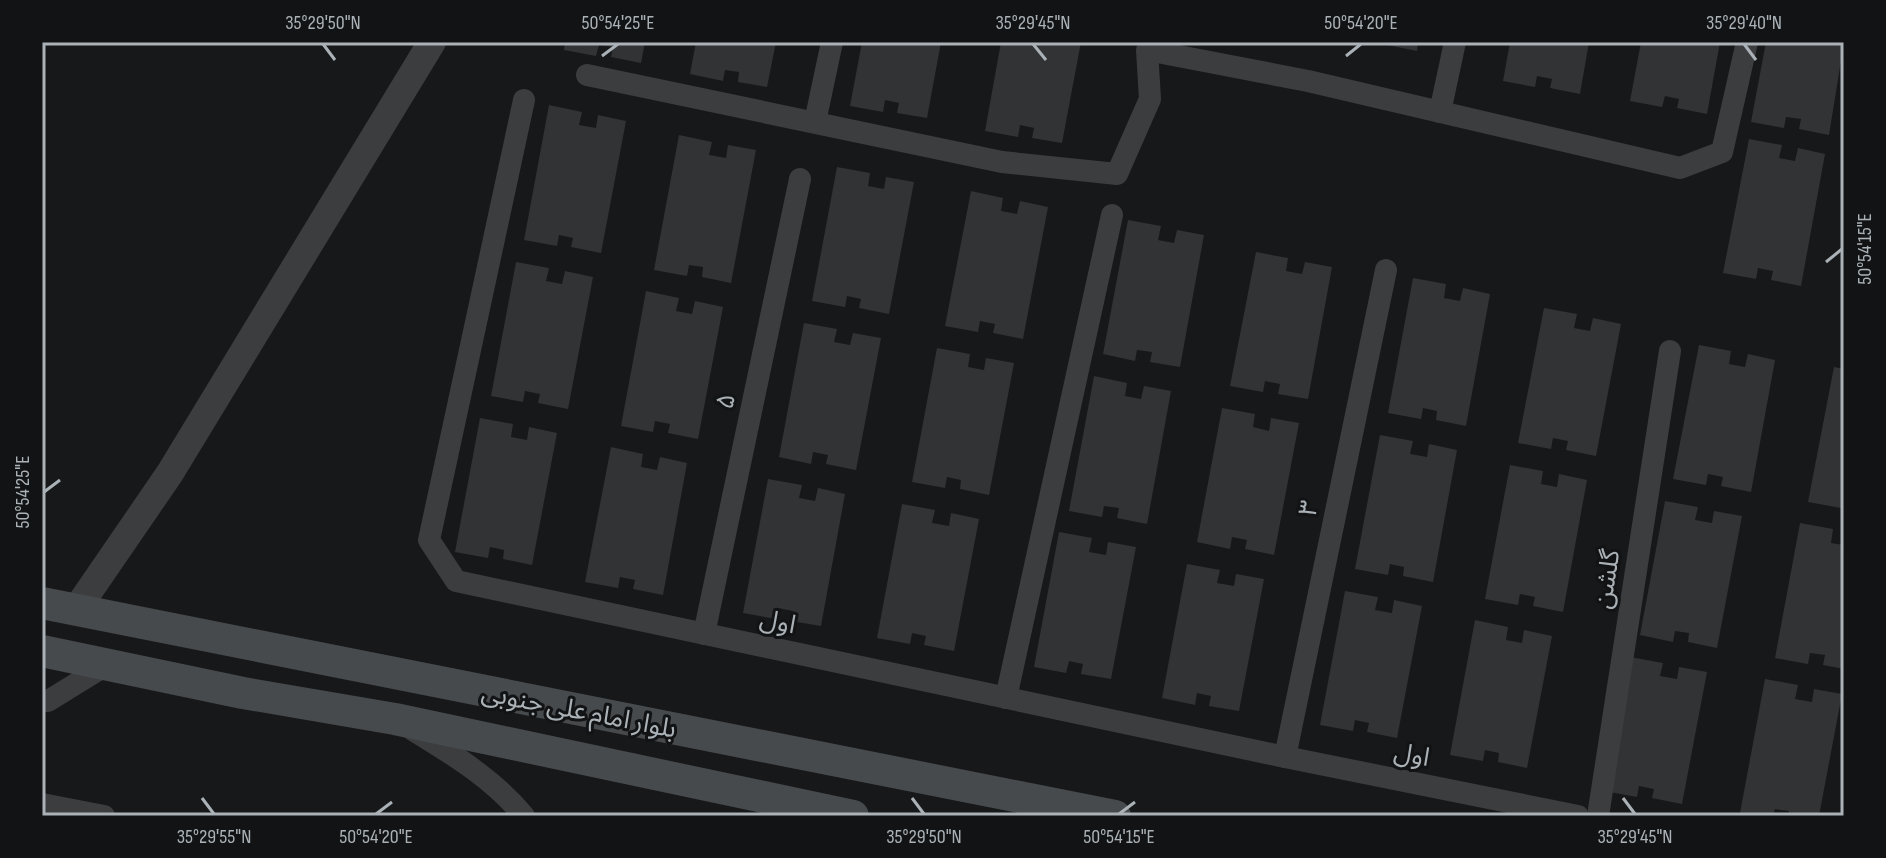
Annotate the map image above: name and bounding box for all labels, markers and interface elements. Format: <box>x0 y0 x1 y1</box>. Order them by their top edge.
text: 35°29'50"N <box>285 11 361 35</box>
text: 50°54'25"E <box>582 11 654 35</box>
text: 35°29'45"N <box>995 11 1071 35</box>
text: 50°54'20"E <box>1324 11 1398 35</box>
text: 35°29'40"N <box>1706 11 1782 35</box>
text: 50°54'15"E <box>1853 213 1877 285</box>
street label: ۵ <box>710 391 743 412</box>
text: 50°54'25"E <box>11 456 35 528</box>
street label: ۳ <box>1293 498 1326 519</box>
street label: گلشن <box>1588 547 1627 611</box>
street label: اول <box>757 604 798 641</box>
street label: بلوار امام علی جنوبی <box>478 677 679 749</box>
street label: اول <box>1391 737 1432 774</box>
text: 35°29'55"N <box>177 825 251 849</box>
text: 50°54'20"E <box>339 825 413 849</box>
text: 35°29'50"N <box>886 825 962 849</box>
text: 50°54'15"E <box>1083 825 1155 849</box>
text: 35°29'45"N <box>1597 825 1673 849</box>

